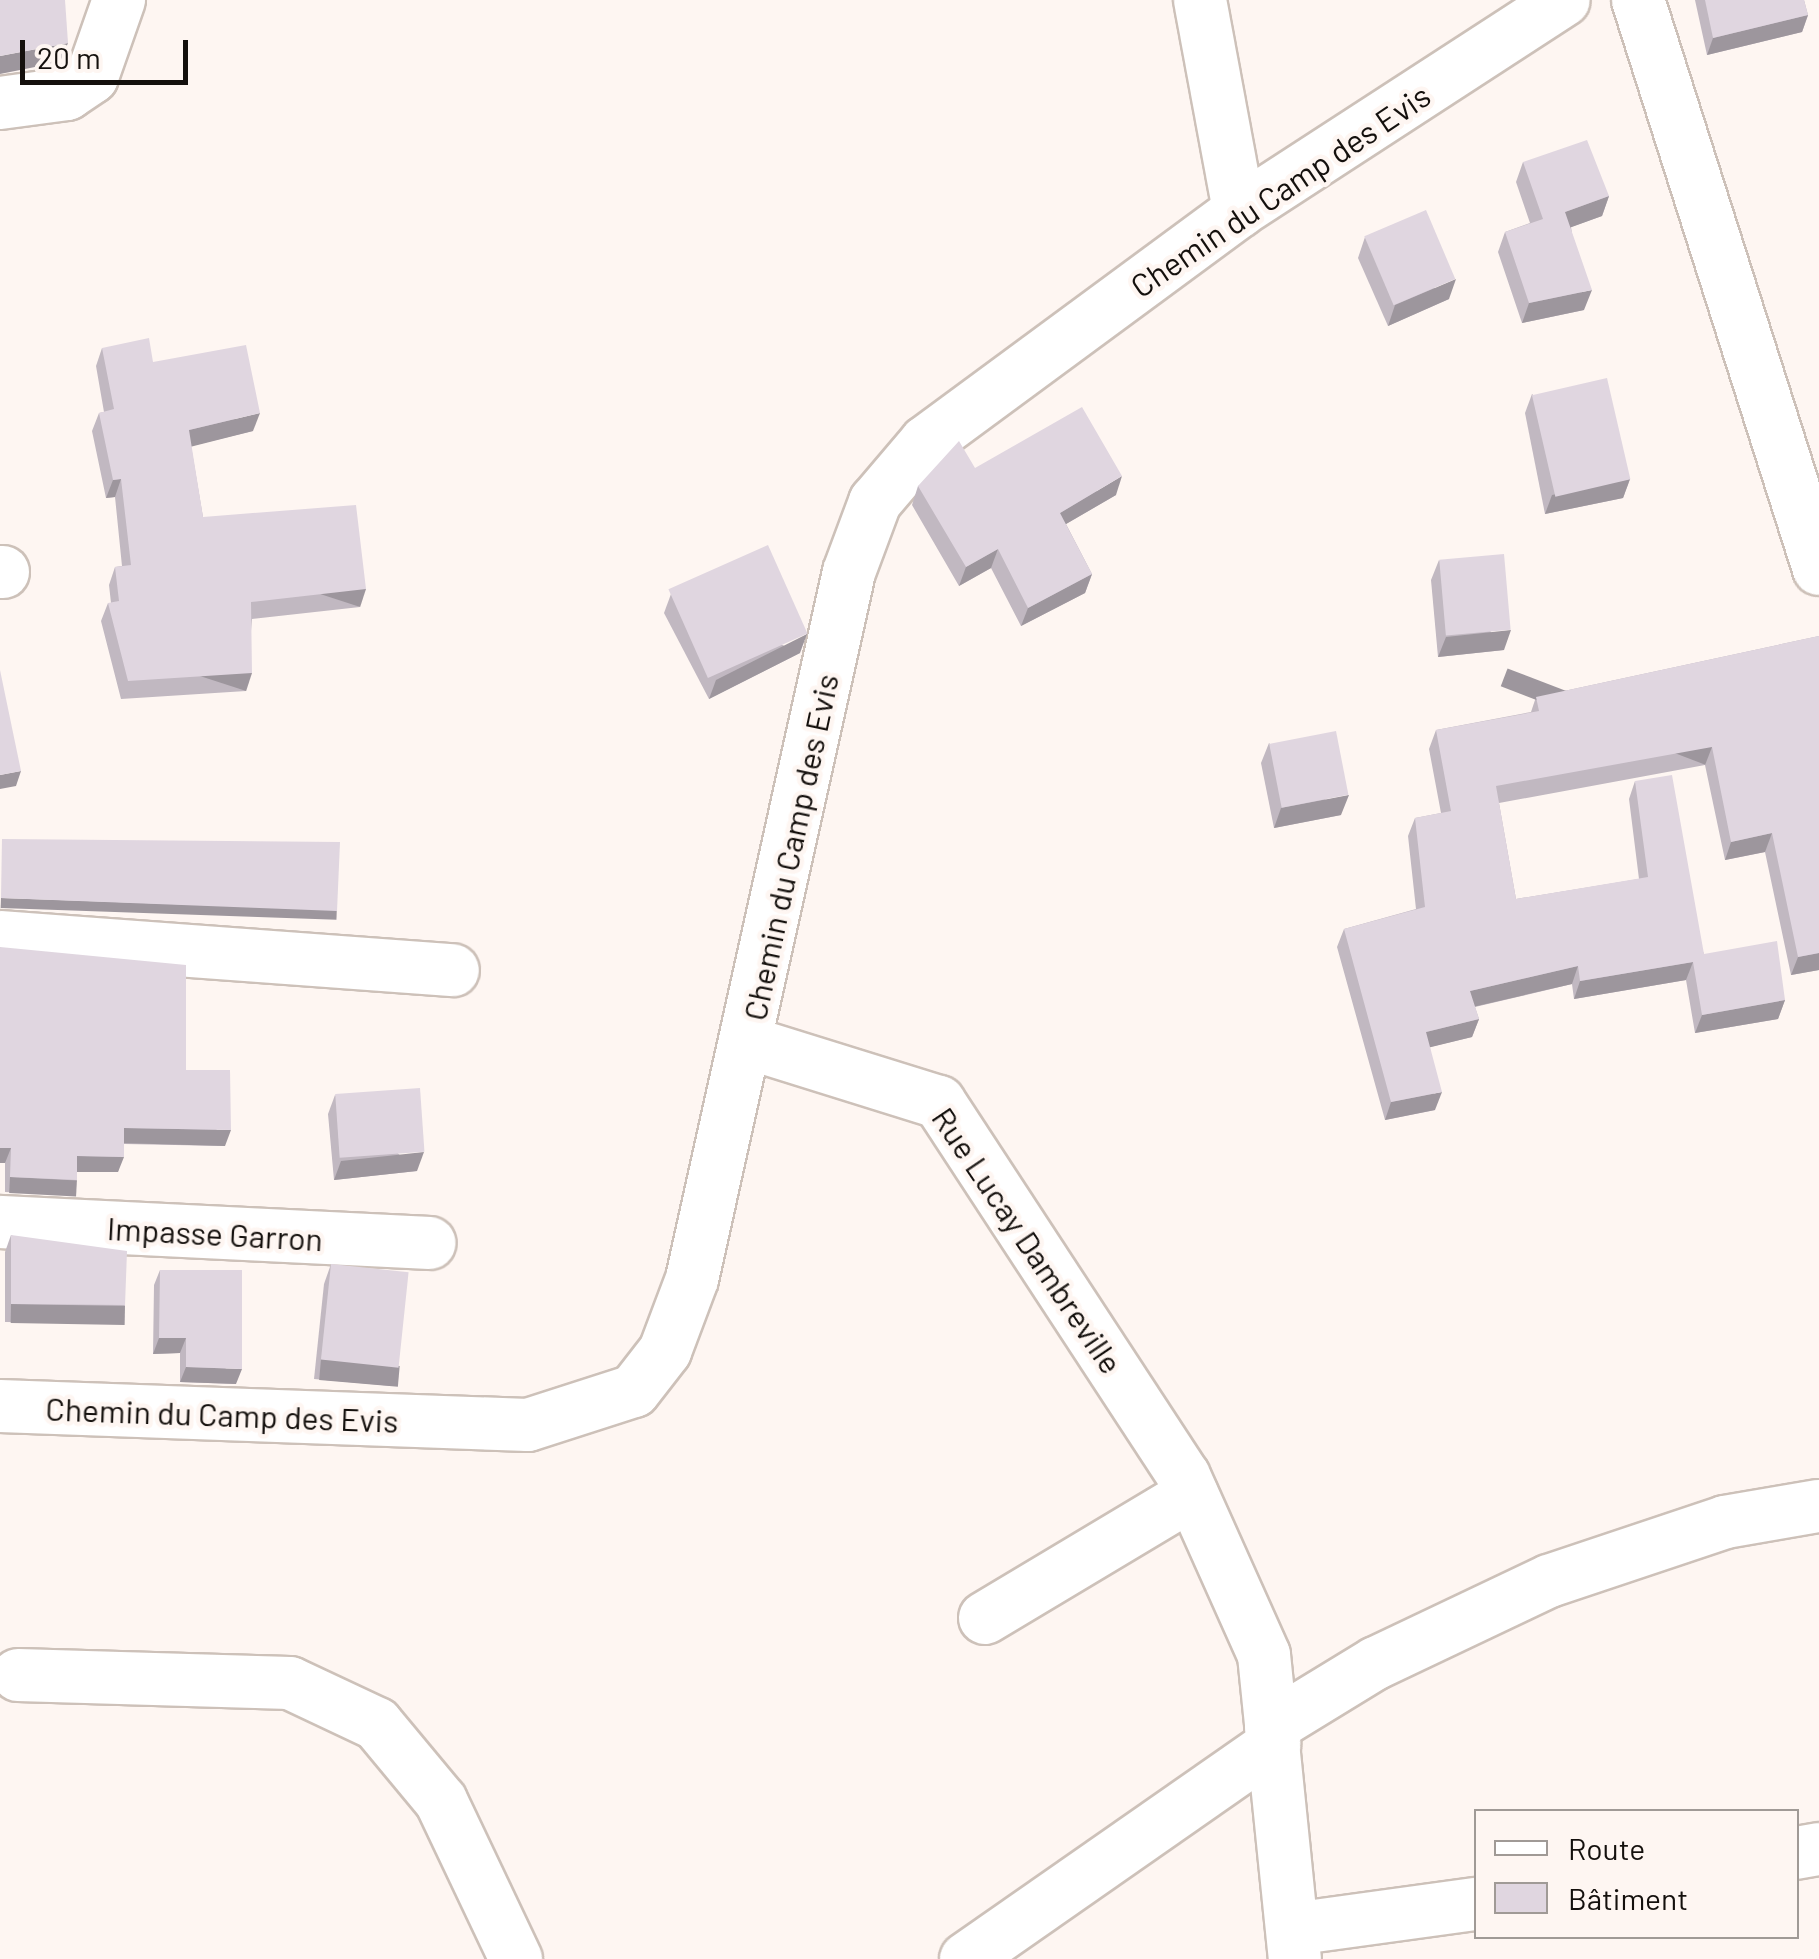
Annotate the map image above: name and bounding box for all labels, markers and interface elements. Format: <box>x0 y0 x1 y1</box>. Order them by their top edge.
scale bar <box>25 20 192 82</box>
text: 20 m <box>37 39 101 75</box>
street label: Chemin du Camp des Evis <box>1123 75 1437 305</box>
street label: Chemin du Camp des Evis <box>735 670 845 1024</box>
street label: Rue Lucay Dambreville <box>925 1100 1131 1380</box>
street label: Impasse Garron <box>106 1208 324 1258</box>
street label: Chemin du Camp des Evis <box>45 1389 399 1439</box>
legend <box>1474 1809 1799 1939</box>
text: Route <box>1568 1830 1645 1866</box>
text: Bâtiment <box>1568 1880 1688 1916</box>

